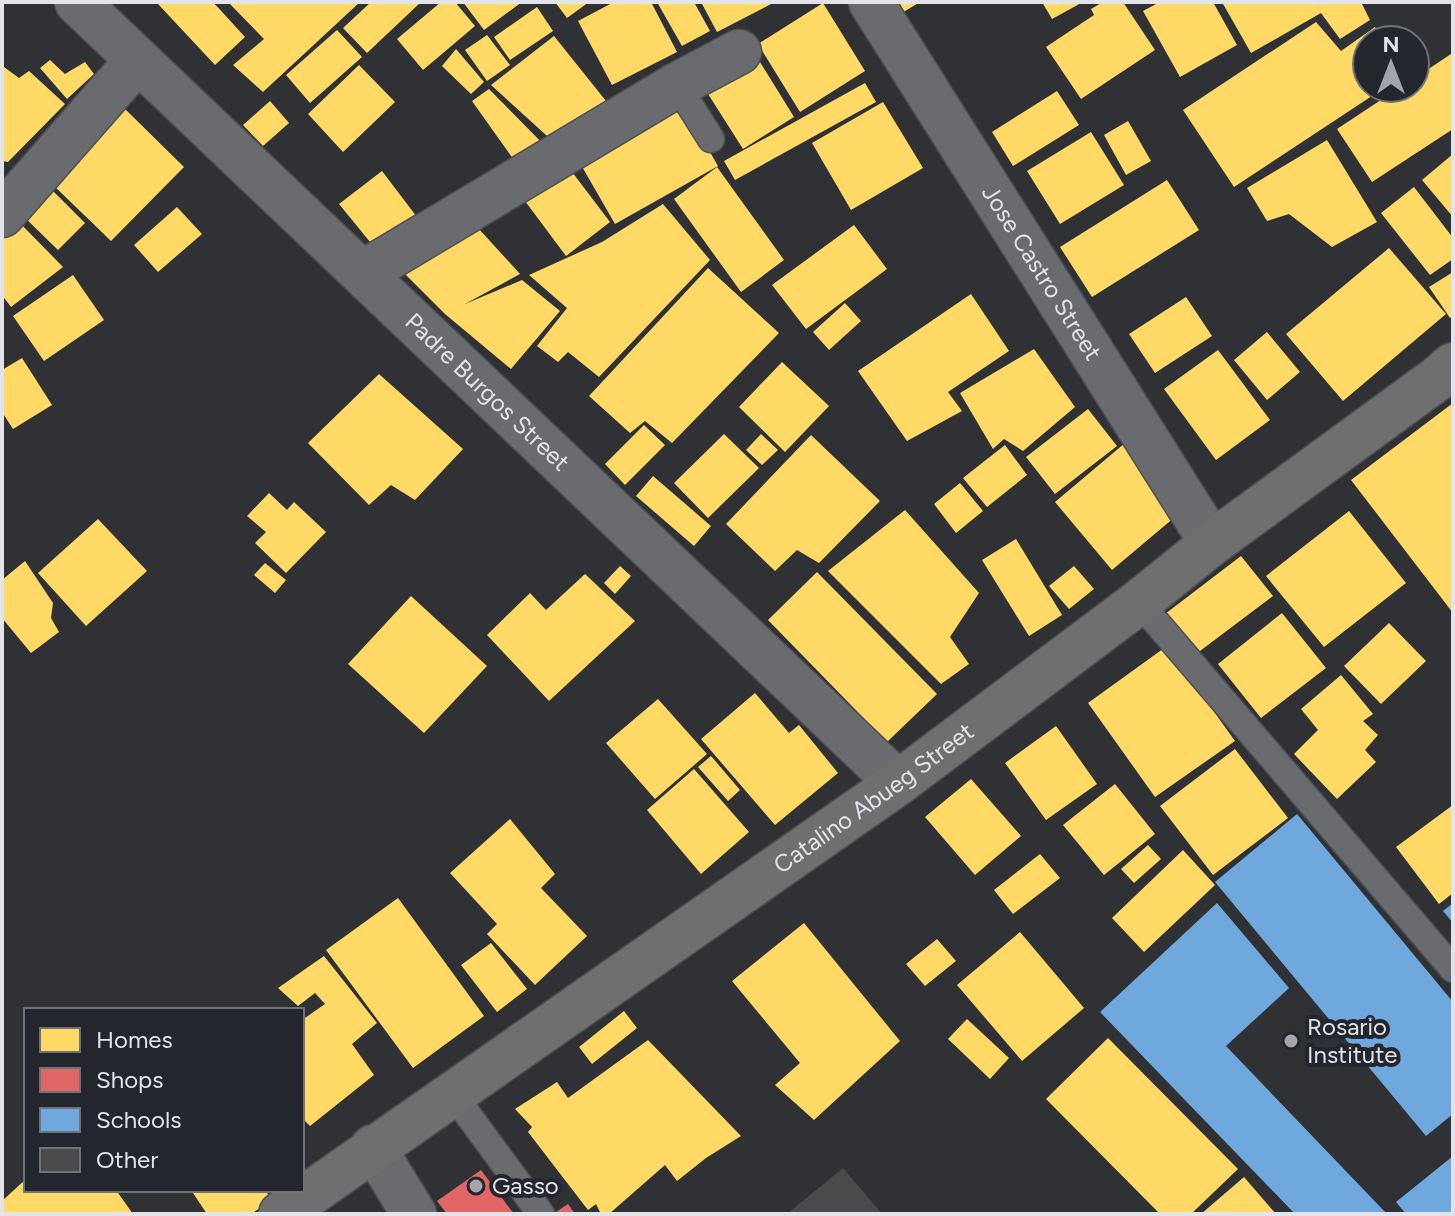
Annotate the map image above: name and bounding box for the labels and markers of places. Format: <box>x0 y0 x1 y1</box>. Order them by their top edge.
place label: Rosario Institute <box>1307 1012 1397 1069</box>
marker: Rosario Institute <box>1282 1032 1300 1050</box>
place label: Gasso <box>492 1171 559 1200</box>
marker: Gasso <box>467 1177 485 1195</box>

